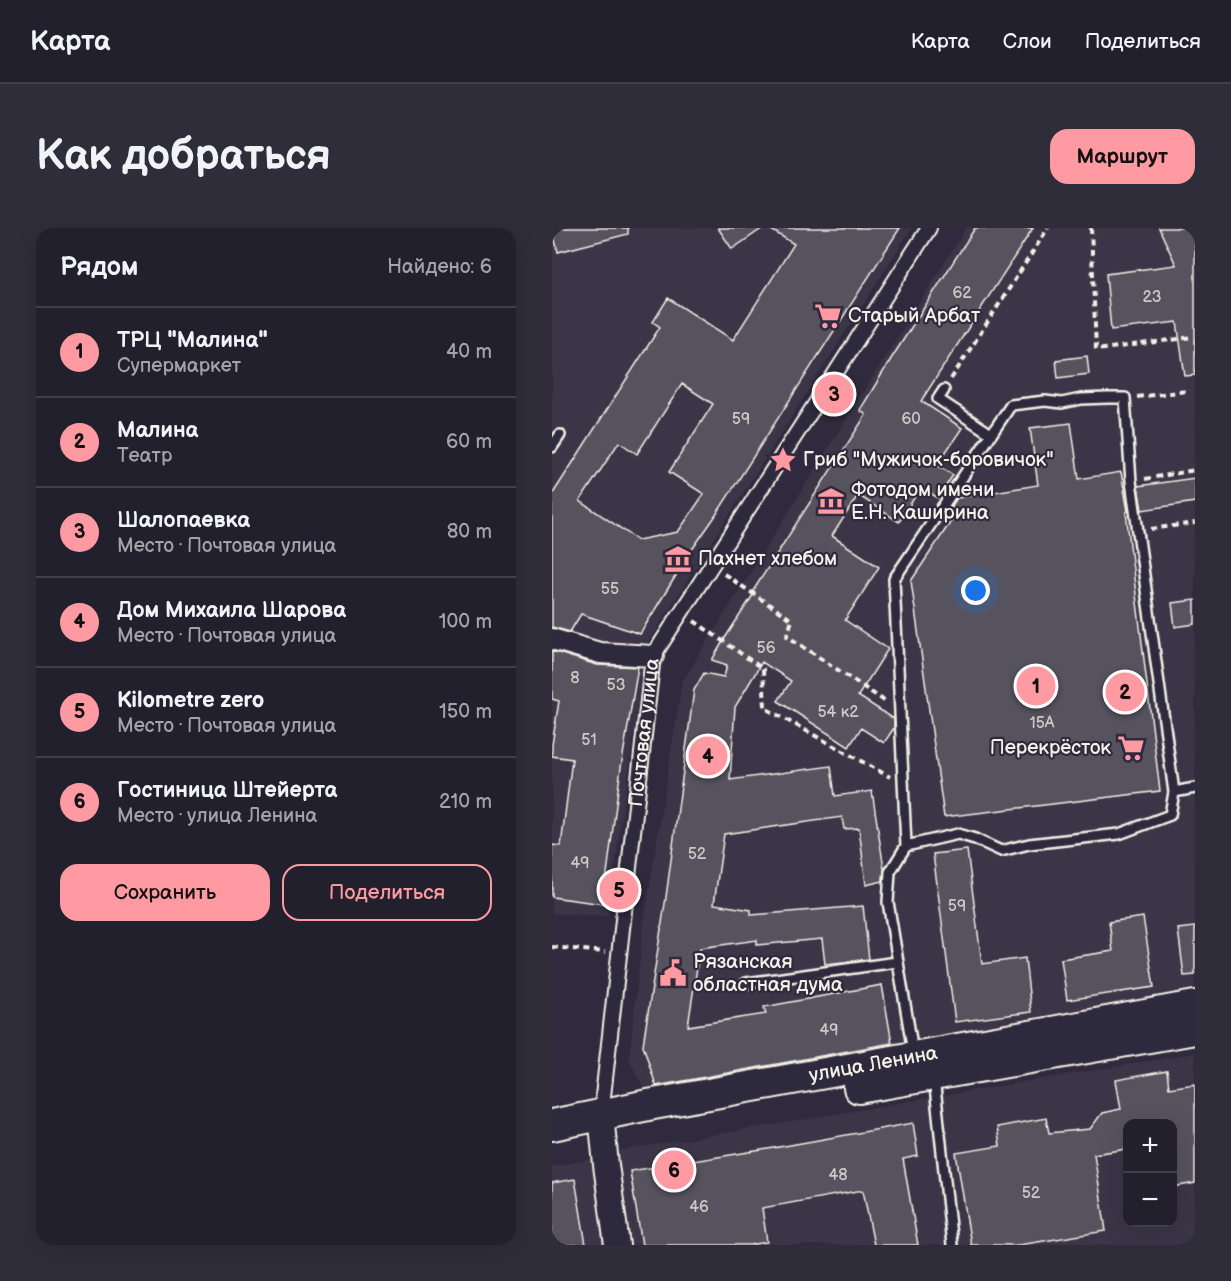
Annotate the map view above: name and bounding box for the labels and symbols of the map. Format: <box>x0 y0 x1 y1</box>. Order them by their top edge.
house number: 62 <box>952 284 972 303</box>
house number: 23 <box>1143 288 1162 307</box>
supermarket icon: Старый Арбат <box>813 301 843 331</box>
place label: Старый Арбат <box>848 304 981 328</box>
pin: 3 <box>814 372 854 416</box>
house number: 59 <box>732 410 750 429</box>
house number: 60 <box>901 410 921 429</box>
place icon: Гриб "Мужичок-боровичок" <box>768 445 798 475</box>
place label: Гриб "Мужичок-боровичок" <box>803 448 1054 472</box>
place label: Фотодом имени Е.Н. Каширина <box>851 478 994 525</box>
museum icon: Фотодом имени Е.Н. Каширина <box>816 486 846 516</box>
museum icon: Пахнет хлебом <box>663 544 693 574</box>
place label: Пахнет хлебом <box>698 547 837 571</box>
your location <box>961 576 990 605</box>
house number: 55 <box>601 580 619 599</box>
house number: 56 <box>757 639 776 658</box>
street label: Почтовая улица <box>624 657 665 808</box>
pin: 1 <box>1016 664 1056 708</box>
house number: 8 <box>570 669 580 688</box>
pin: 2 <box>1106 670 1144 714</box>
house number: 53 <box>606 676 626 695</box>
house number: 54 к2 <box>817 703 859 722</box>
house number: 15А <box>1029 714 1055 733</box>
house number: 51 <box>581 731 597 750</box>
supermarket icon: Перекрёсток <box>1116 733 1146 763</box>
pin: 4 <box>688 734 728 778</box>
place label: Перекрёсток <box>990 736 1111 760</box>
house number: 52 <box>688 845 707 864</box>
house number: 49 <box>570 854 590 873</box>
pin: 5 <box>600 868 638 912</box>
house number: 59 <box>948 897 966 916</box>
place label: Рязанская областная дума <box>693 950 843 997</box>
public building icon: Рязанская областная дума <box>658 958 688 988</box>
house number: 49 <box>819 1021 839 1040</box>
street label: улица Ленина <box>807 1041 940 1088</box>
pin: 6 <box>654 1148 694 1192</box>
house number: 48 <box>828 1166 848 1185</box>
house number: 52 <box>1022 1184 1041 1203</box>
house number: 46 <box>689 1198 709 1217</box>

